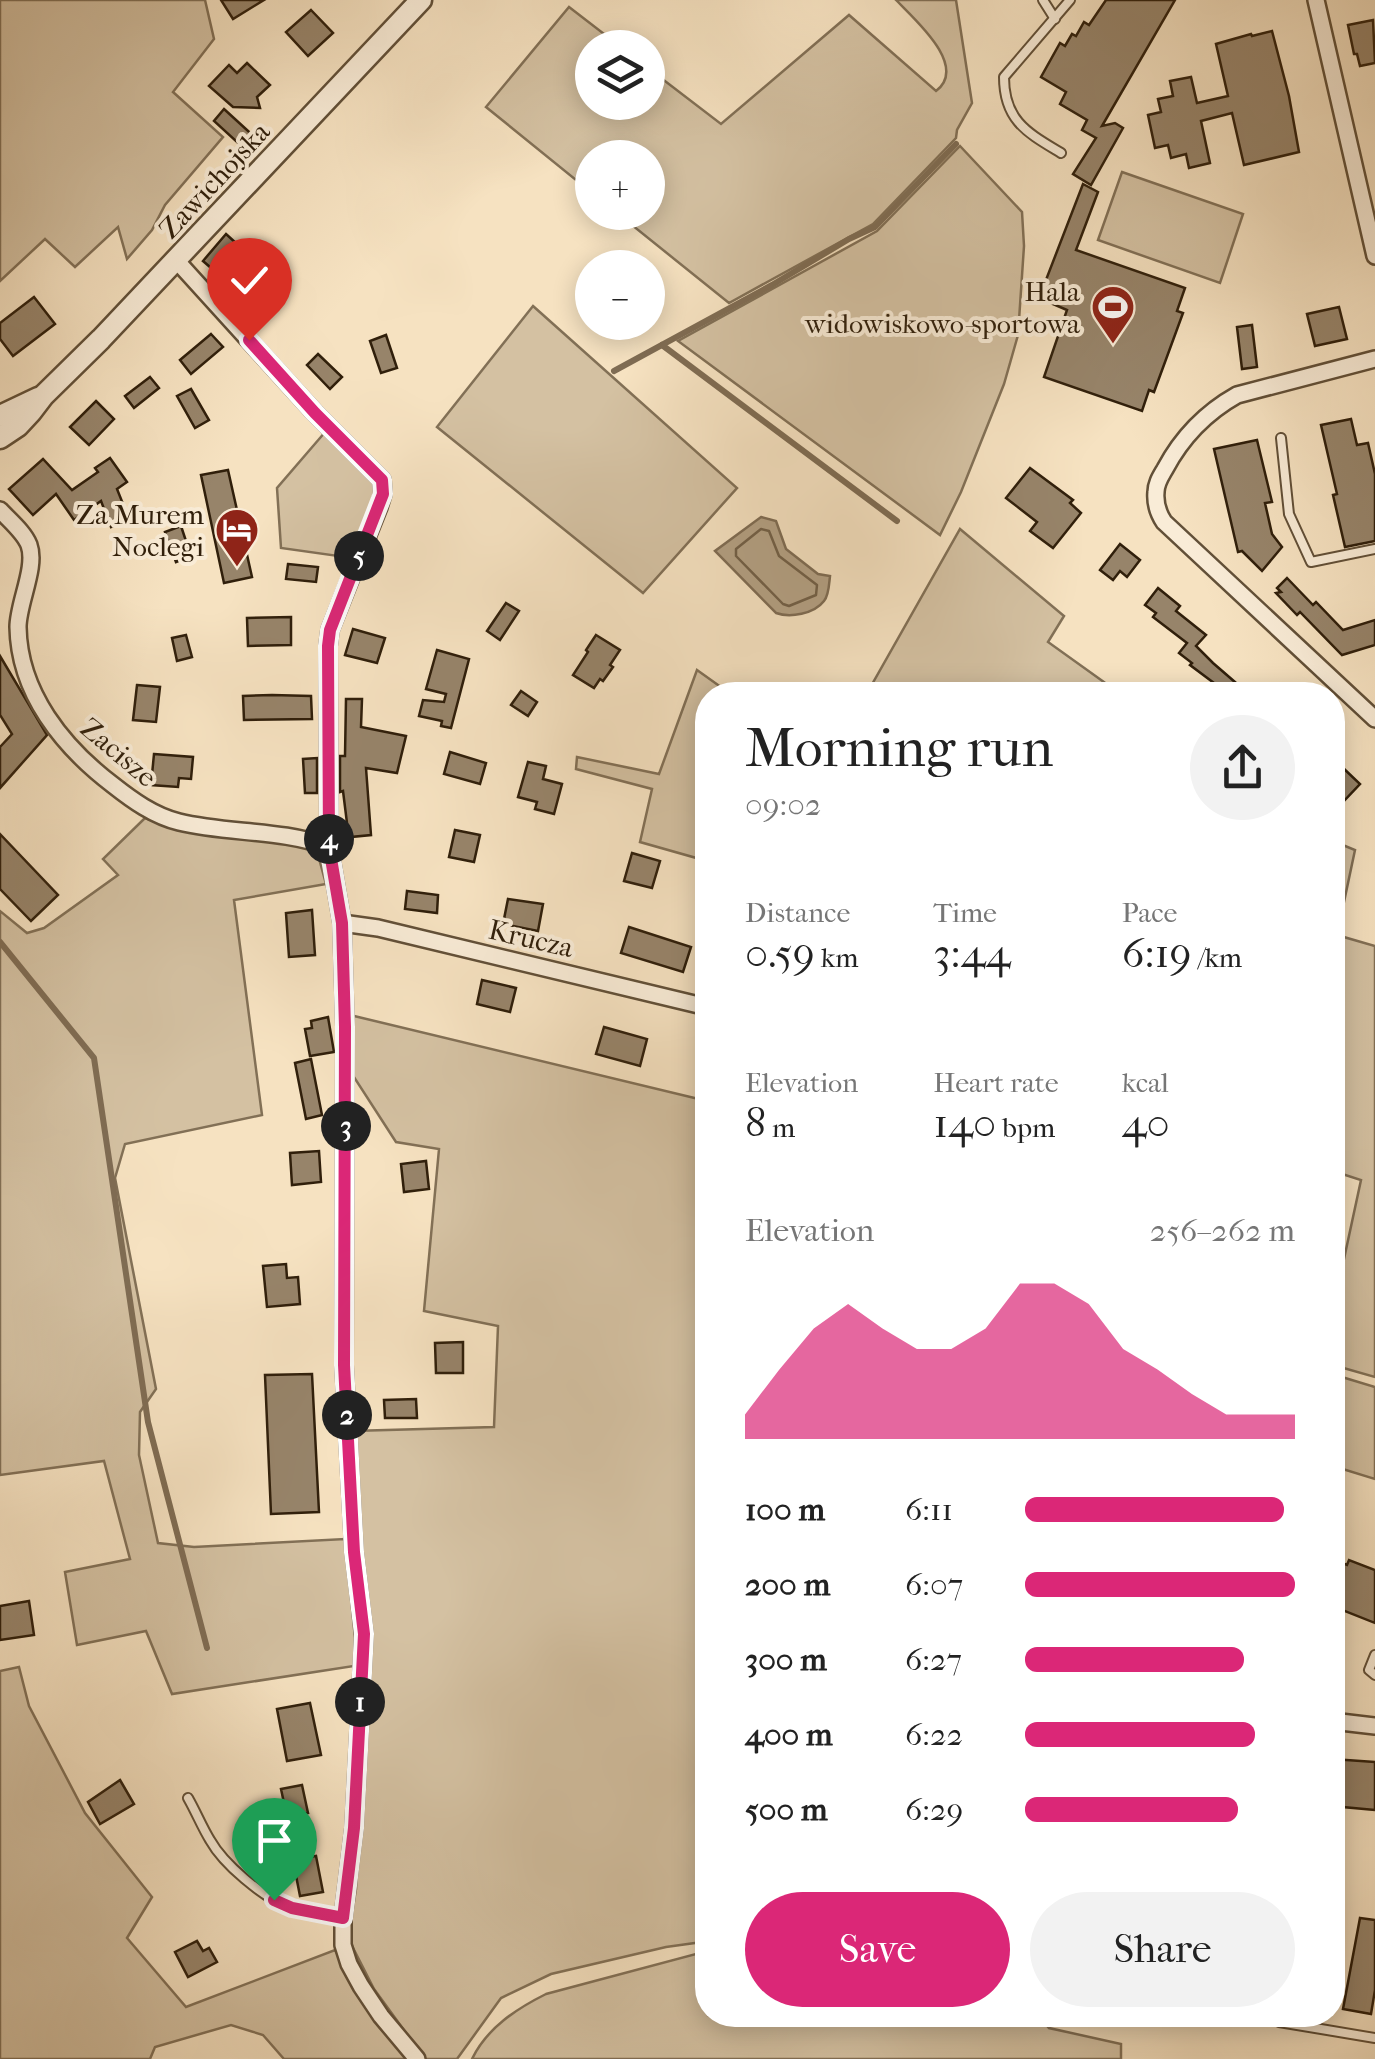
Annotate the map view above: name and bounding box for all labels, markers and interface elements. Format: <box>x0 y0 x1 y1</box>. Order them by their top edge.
map controls <box>575 30 665 340</box>
button: layers <box>575 30 665 120</box>
street label: Zawichojska <box>152 115 277 245</box>
button: + <box>575 140 665 230</box>
pin <box>207 238 292 341</box>
button: − <box>575 250 665 340</box>
icon: check <box>222 253 277 308</box>
place label: Hala widowiskowo-sportowa <box>804 275 1081 340</box>
sports icon: Hala widowiskowo-sportowa <box>1090 284 1136 345</box>
place label: Za Murem Noclegi <box>76 498 205 563</box>
hotel icon: Za Murem Noclegi <box>214 507 260 568</box>
pin: 5 <box>334 531 384 581</box>
text: 5 <box>353 539 365 572</box>
street label: Zacisze <box>74 711 164 794</box>
button: share <box>1190 715 1295 820</box>
text: Morning run <box>745 716 1053 780</box>
text: 09:02 <box>745 786 821 823</box>
pin: 4 <box>304 814 354 864</box>
text: 4 <box>321 822 337 855</box>
text: Distance <box>745 896 850 929</box>
text: Time <box>933 896 997 929</box>
text: Pace <box>1122 896 1177 929</box>
street label: Krucza <box>485 913 577 964</box>
text: 0.59 <box>745 929 815 978</box>
text: 3:44 <box>933 929 1011 978</box>
text: 6:19 <box>1122 929 1192 978</box>
text: km <box>815 941 858 974</box>
text: /km <box>1192 941 1242 974</box>
text: Elevation <box>745 1066 858 1099</box>
text: Heart rate <box>933 1066 1059 1099</box>
text: kcal <box>1122 1066 1169 1099</box>
text: 8 <box>745 1099 766 1148</box>
text: 140 <box>933 1099 996 1148</box>
text: 40 <box>1122 1099 1170 1148</box>
pin: 3 <box>321 1101 371 1151</box>
text: 3 <box>340 1109 352 1142</box>
text: m <box>766 1111 795 1144</box>
text: bpm <box>996 1111 1055 1144</box>
text: Elevation <box>745 1212 874 1249</box>
text: 256–262 m <box>1150 1212 1295 1249</box>
pin: 2 <box>322 1390 372 1440</box>
text: 2 <box>340 1398 354 1431</box>
text: 100 m <box>745 1491 825 1528</box>
text: 6:11 <box>905 1491 953 1528</box>
text: 200 m <box>745 1566 830 1603</box>
text: 6:07 <box>905 1566 963 1603</box>
text: 300 m <box>745 1641 827 1678</box>
text: 6:27 <box>905 1641 962 1678</box>
pin: 1 <box>335 1677 385 1727</box>
text: 1 <box>355 1685 365 1718</box>
text: 400 m <box>745 1716 833 1753</box>
text: 6:22 <box>905 1716 963 1753</box>
text: 500 m <box>745 1791 828 1828</box>
text: 6:29 <box>905 1791 963 1828</box>
pin <box>232 1798 317 1901</box>
icon: arrive <box>247 1813 302 1868</box>
button: Save <box>745 1892 1010 2007</box>
button: Share <box>1030 1892 1295 2007</box>

